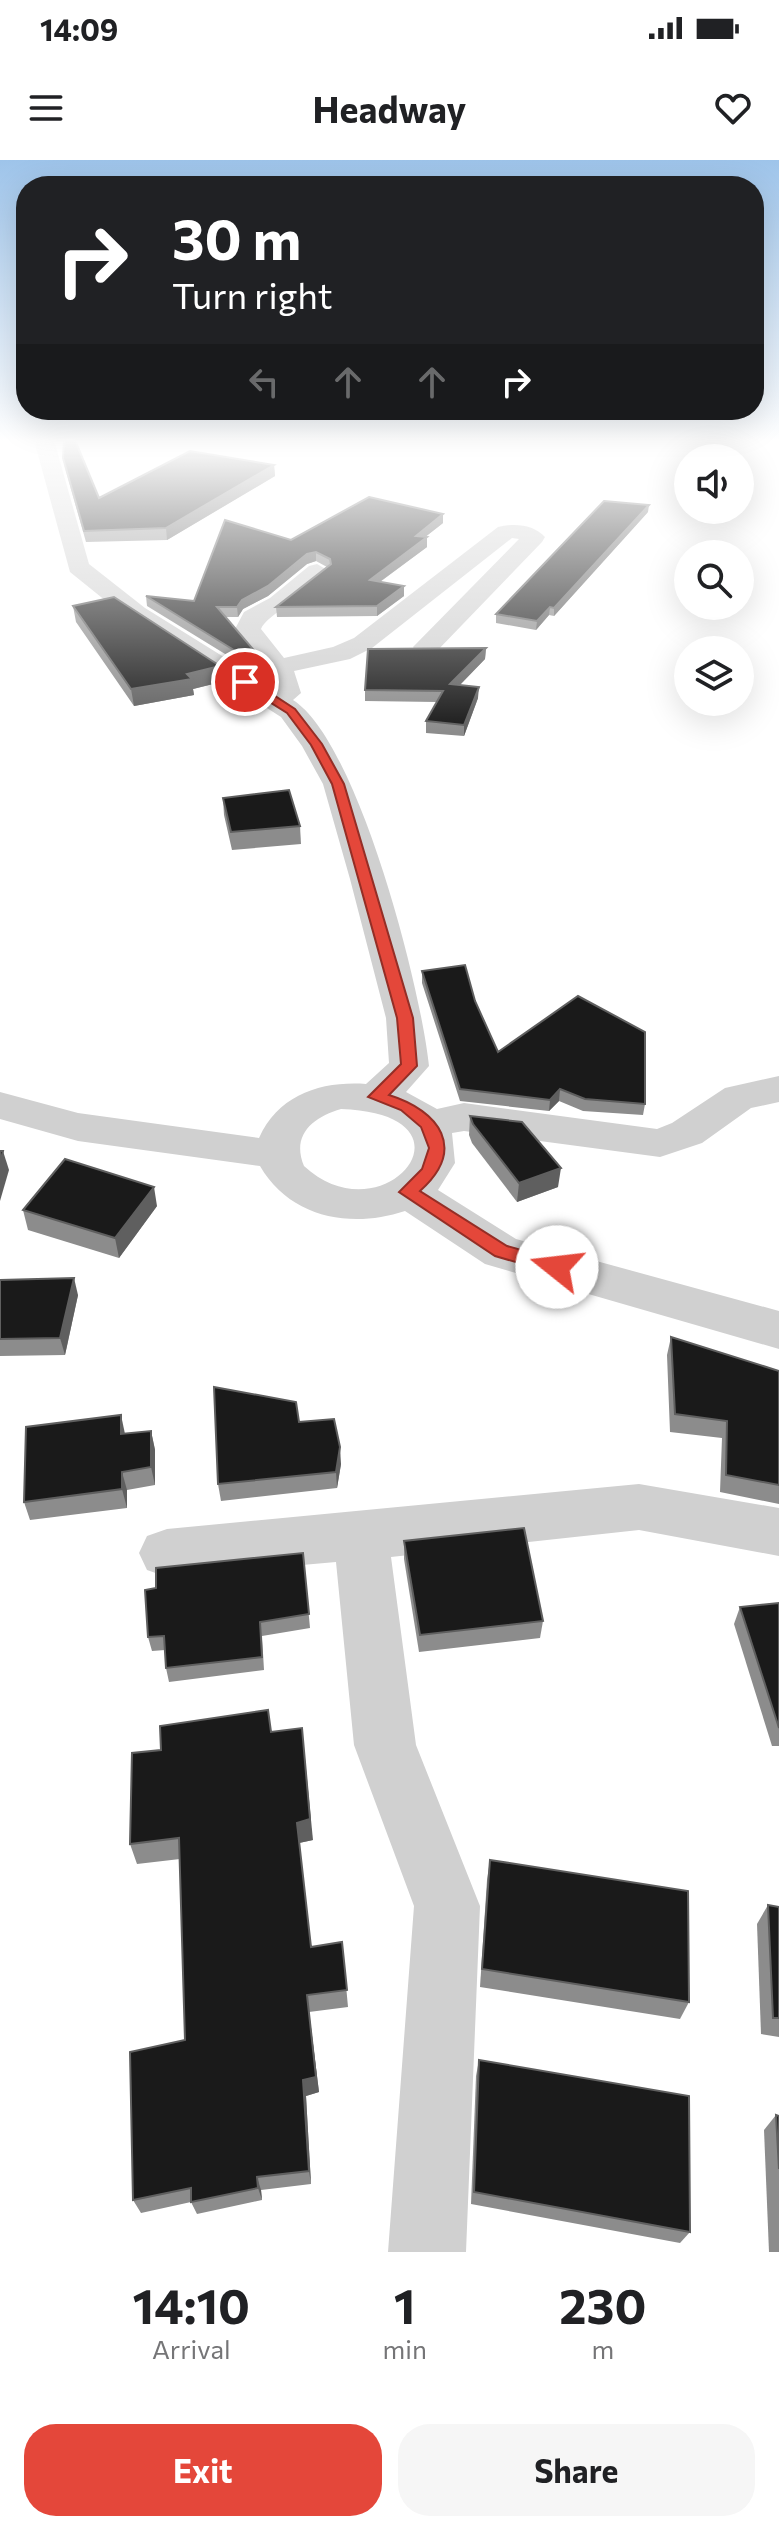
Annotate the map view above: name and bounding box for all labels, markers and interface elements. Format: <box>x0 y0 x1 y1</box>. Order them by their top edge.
text: 14:09 <box>40 10 118 47</box>
icon: menu <box>24 86 68 130</box>
text: Headway <box>313 86 466 130</box>
icon: heart <box>711 86 755 130</box>
text: 30 m <box>172 203 301 272</box>
icon: right <box>40 208 144 312</box>
text: Turn right <box>172 272 333 316</box>
icon: left <box>242 360 286 404</box>
icon: ahead <box>326 360 370 404</box>
icon: ahead <box>410 360 454 404</box>
icon: right <box>494 360 538 404</box>
map controls <box>674 444 754 716</box>
button: sound <box>674 444 754 524</box>
button: search <box>674 540 754 620</box>
button: layers <box>674 636 754 716</box>
pin <box>211 648 279 716</box>
icon: arrive <box>223 660 267 704</box>
position arrow <box>515 1225 599 1309</box>
text: 14:10 <box>133 2275 250 2334</box>
text: 1 <box>394 2275 416 2334</box>
text: 230 <box>559 2275 646 2334</box>
text: Arrival <box>152 2333 231 2364</box>
text: min <box>383 2333 427 2364</box>
text: m <box>592 2333 614 2364</box>
button: Exit <box>24 2424 382 2516</box>
button: Share <box>398 2424 755 2516</box>

